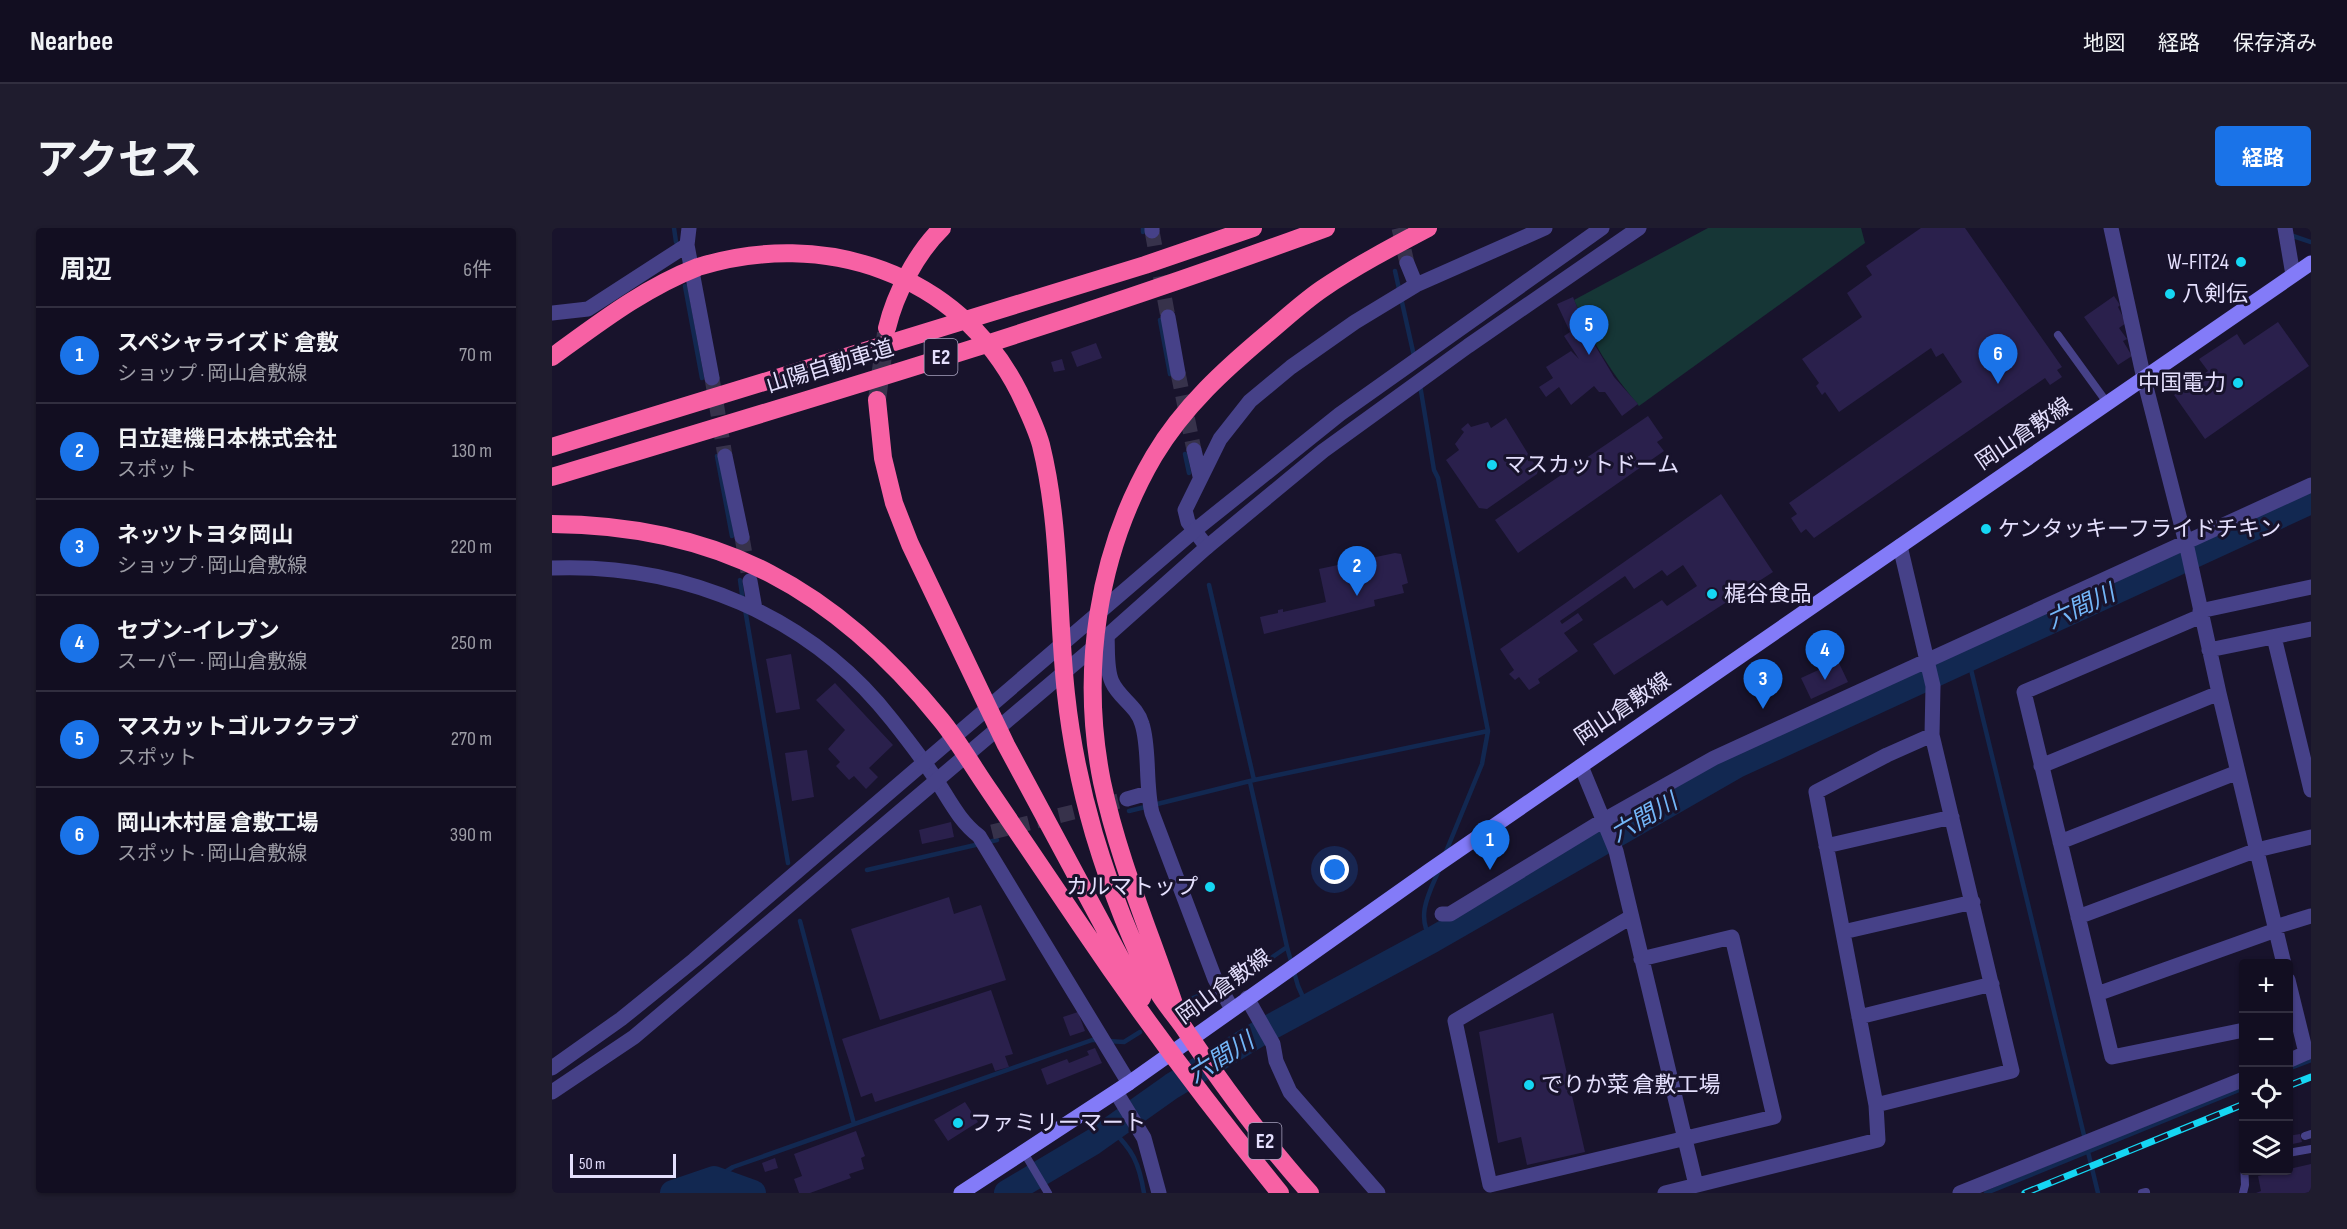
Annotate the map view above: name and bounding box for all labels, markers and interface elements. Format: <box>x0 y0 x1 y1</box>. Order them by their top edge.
text: Nearbee <box>30 25 113 58</box>
text: 地図 <box>2083 31 2125 56</box>
text: 経路 <box>2158 31 2200 56</box>
text: 保存済み <box>2233 31 2317 56</box>
button: 経路 <box>2215 126 2311 186</box>
text: アクセス <box>36 136 202 187</box>
place label: W-FIT24 <box>2167 249 2229 276</box>
text: 周辺 <box>60 255 112 286</box>
marker: W-FIT24 <box>2234 255 2248 269</box>
text: 6件 <box>463 258 492 282</box>
place label: 八剣伝 <box>2182 281 2248 308</box>
marker: 八剣伝 <box>2163 287 2177 301</box>
pin: 5 <box>1570 306 1608 355</box>
text: スペシャライズド 倉敷 <box>117 330 338 357</box>
pin: 6 <box>1978 334 2018 384</box>
street label: 山陽自動車道 <box>763 335 897 399</box>
road number: E2 <box>924 339 958 375</box>
text: 1 <box>76 343 83 367</box>
text: 70 m <box>459 343 492 367</box>
text: ショップ · 岡山倉敷線 <box>117 362 307 386</box>
place label: 中国電力 <box>2138 370 2226 397</box>
marker: 中国電力 <box>2231 376 2245 390</box>
street label: 岡山倉敷線 <box>1971 392 2077 476</box>
text: 日立建機日本株式会社 <box>117 426 337 453</box>
text: 2 <box>75 439 84 463</box>
text: 130 m <box>452 439 492 463</box>
place label: マスカットドーム <box>1504 452 1679 479</box>
text: スポット <box>117 458 197 482</box>
marker: マスカットドーム <box>1485 458 1499 472</box>
place label: ケンタッキーフライドチキン <box>1998 516 2281 543</box>
text: ネッツトヨタ岡山 <box>117 522 293 549</box>
marker: ケンタッキーフライドチキン <box>1979 522 1993 536</box>
text: 3 <box>75 535 84 559</box>
text: 220 m <box>451 535 492 559</box>
pin: 2 <box>1338 546 1376 596</box>
text: ショップ · 岡山倉敷線 <box>117 554 307 578</box>
water label: 六間川 <box>2042 577 2122 635</box>
place label: 梶谷食品 <box>1724 581 1812 608</box>
marker: 梶谷食品 <box>1705 587 1719 601</box>
text: セブン-イレブン <box>117 618 279 645</box>
pin: 4 <box>1806 630 1844 680</box>
text: 4 <box>75 631 84 655</box>
text: 250 m <box>451 631 492 655</box>
text: スーパー · 岡山倉敷線 <box>117 650 307 674</box>
pin: 3 <box>1744 660 1782 709</box>
street label: 岡山倉敷線 <box>1570 667 1676 751</box>
text: マスカットゴルフクラブ <box>117 714 359 741</box>
text: 5 <box>75 727 84 751</box>
text: 270 m <box>451 727 492 751</box>
text: スポット <box>117 746 197 770</box>
water label: 六間川 <box>1606 786 1685 849</box>
text: 岡山木村屋 倉敷工場 <box>117 810 318 837</box>
pin: 1 <box>1470 820 1510 870</box>
text: 6 <box>75 823 84 847</box>
text: 390 m <box>450 823 492 847</box>
text: スポット · 岡山倉敷線 <box>117 842 307 866</box>
your location <box>1320 855 1349 884</box>
place label: カルマトップ <box>1066 874 1198 901</box>
marker: カルマトップ <box>1203 880 1217 894</box>
street label: 岡山倉敷線 <box>1172 944 1276 1030</box>
map controls <box>2239 959 2293 1175</box>
button: + <box>2239 959 2293 1013</box>
button: − <box>2239 1013 2293 1067</box>
water label: 六間川 <box>1183 1025 1262 1089</box>
button: locate <box>2239 1067 2293 1121</box>
place label: でりか菜 倉敷工場 <box>1541 1072 1721 1099</box>
marker: でりか菜 倉敷工場 <box>1522 1078 1536 1092</box>
place label: ファミリーマート <box>970 1110 1146 1137</box>
marker: ファミリーマート <box>951 1116 965 1130</box>
button: layers <box>2239 1121 2293 1175</box>
road number: E2 <box>1248 1123 1282 1159</box>
scale bar <box>570 1151 676 1178</box>
text: 50 m <box>579 1155 605 1174</box>

